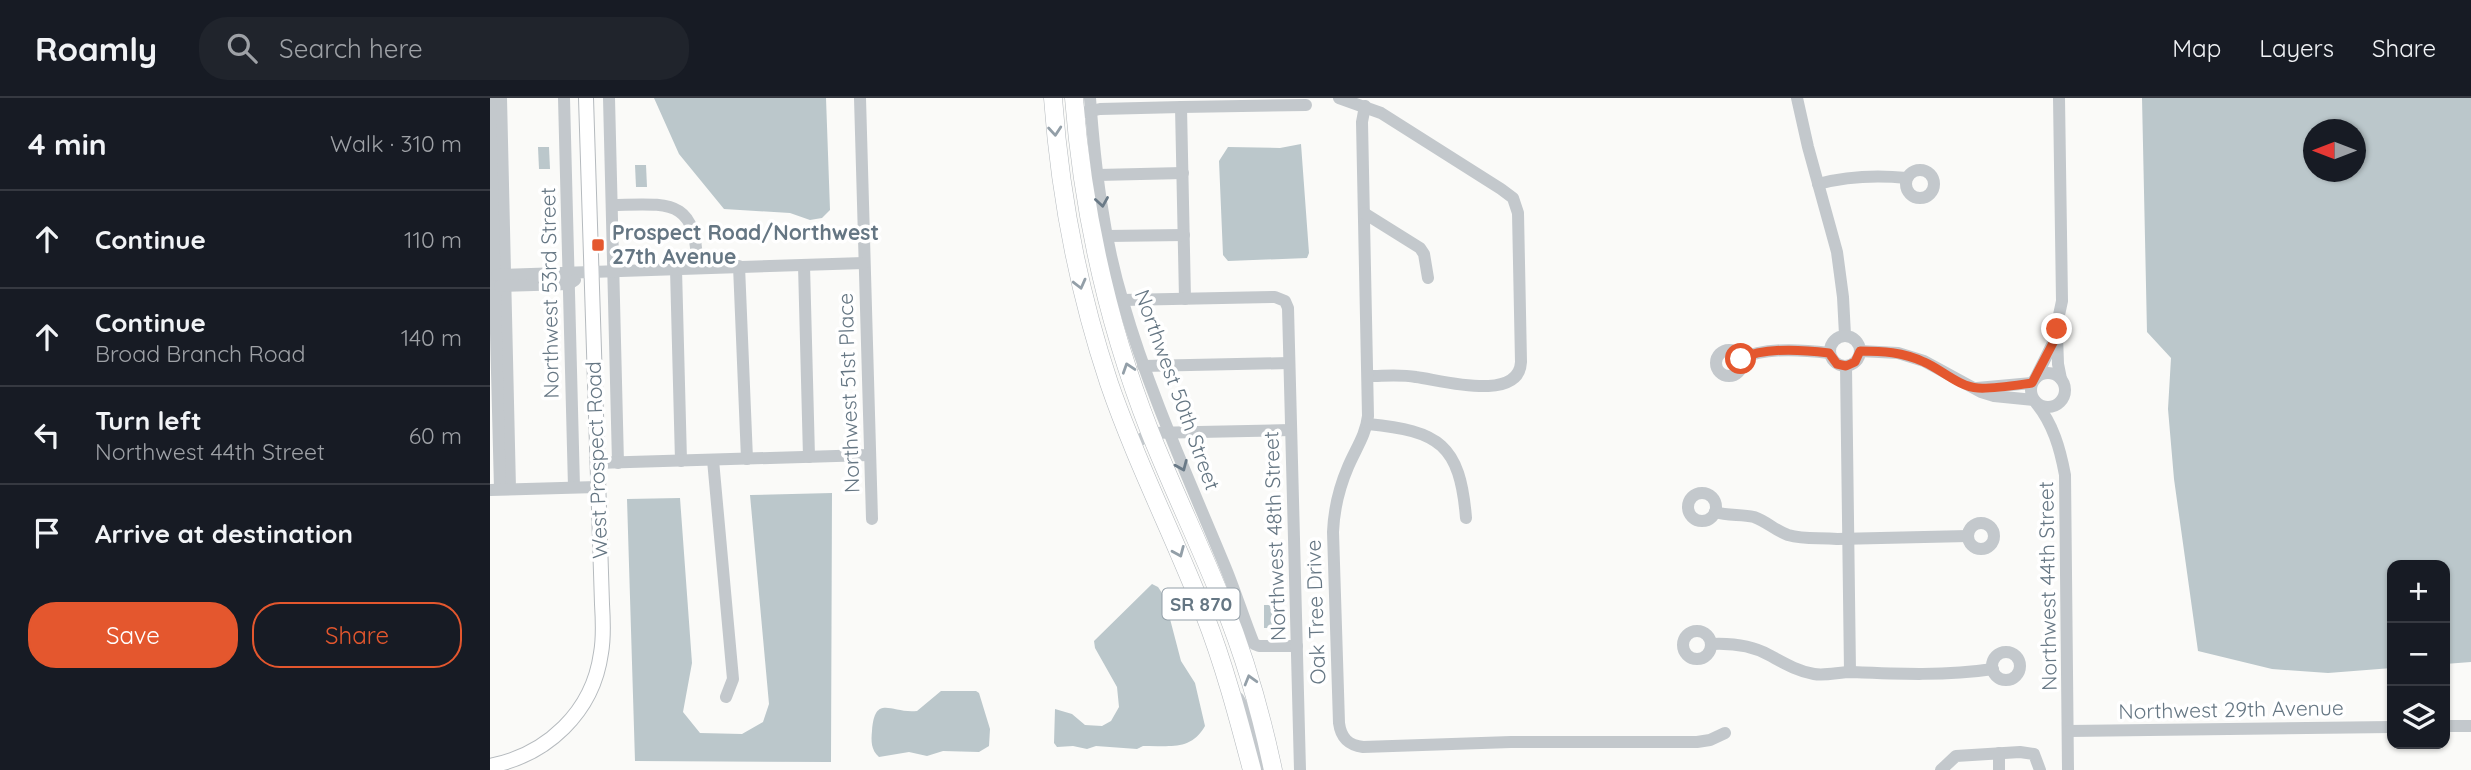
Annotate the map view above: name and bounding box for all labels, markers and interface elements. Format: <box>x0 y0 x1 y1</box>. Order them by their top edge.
search box <box>199 17 689 80</box>
text: Roamly <box>35 28 157 69</box>
icon: search <box>223 29 261 67</box>
text: Search here <box>279 32 423 65</box>
text: Map <box>2172 33 2221 63</box>
text: Layers <box>2259 33 2334 63</box>
text: Share <box>2372 33 2436 63</box>
north arrow <box>2303 119 2366 182</box>
text: 4 min <box>28 125 107 163</box>
one-way arrow <box>1047 125 1062 136</box>
text: Walk · 310 m <box>330 129 462 158</box>
street label: Northwest 53rd Street <box>534 187 564 399</box>
one-way arrow <box>1094 196 1109 208</box>
place label: Prospect Road/Northwest 27th Avenue <box>612 219 879 269</box>
icon: ahead <box>28 220 66 258</box>
text: Continue <box>95 223 206 256</box>
text: 110 m <box>404 225 462 254</box>
marker: Prospect Road/Northwest 27th Avenue <box>590 237 606 253</box>
one-way arrow <box>1072 278 1086 290</box>
street label: Northwest 50th Street <box>1130 286 1226 494</box>
street label: Northwest 51st Place <box>832 293 864 494</box>
text: Continue <box>95 306 206 339</box>
route end <box>2041 313 2072 344</box>
icon: ahead <box>28 318 66 356</box>
text: 140 m <box>401 323 462 352</box>
text: Broad Branch Road <box>95 339 305 368</box>
route start <box>1725 343 1756 374</box>
street label: West Prospect Road <box>580 361 612 559</box>
one-way arrow <box>1122 363 1136 375</box>
text: Turn left <box>95 404 202 437</box>
icon: left <box>28 416 66 454</box>
text: 60 m <box>409 421 462 450</box>
street label: Northwest 48th Street <box>1257 431 1291 641</box>
text: Northwest 44th Street <box>95 437 325 466</box>
one-way arrow <box>1174 459 1188 471</box>
street label: Northwest 44th Street <box>2032 481 2062 691</box>
icon: arrive <box>28 514 66 552</box>
text: Arrive at destination <box>95 517 353 550</box>
street label: Oak Tree Drive <box>1299 539 1331 685</box>
one-way arrow <box>1171 545 1185 558</box>
map controls <box>2387 560 2450 749</box>
button: + <box>2387 560 2450 623</box>
road number: SR 870 <box>1162 589 1240 620</box>
button: Save <box>28 602 238 668</box>
button: Share <box>252 602 462 668</box>
button: − <box>2387 623 2450 686</box>
one-way arrow <box>1244 674 1258 686</box>
button: layers <box>2387 686 2450 749</box>
street label: Northwest 29th Avenue <box>2118 694 2344 724</box>

